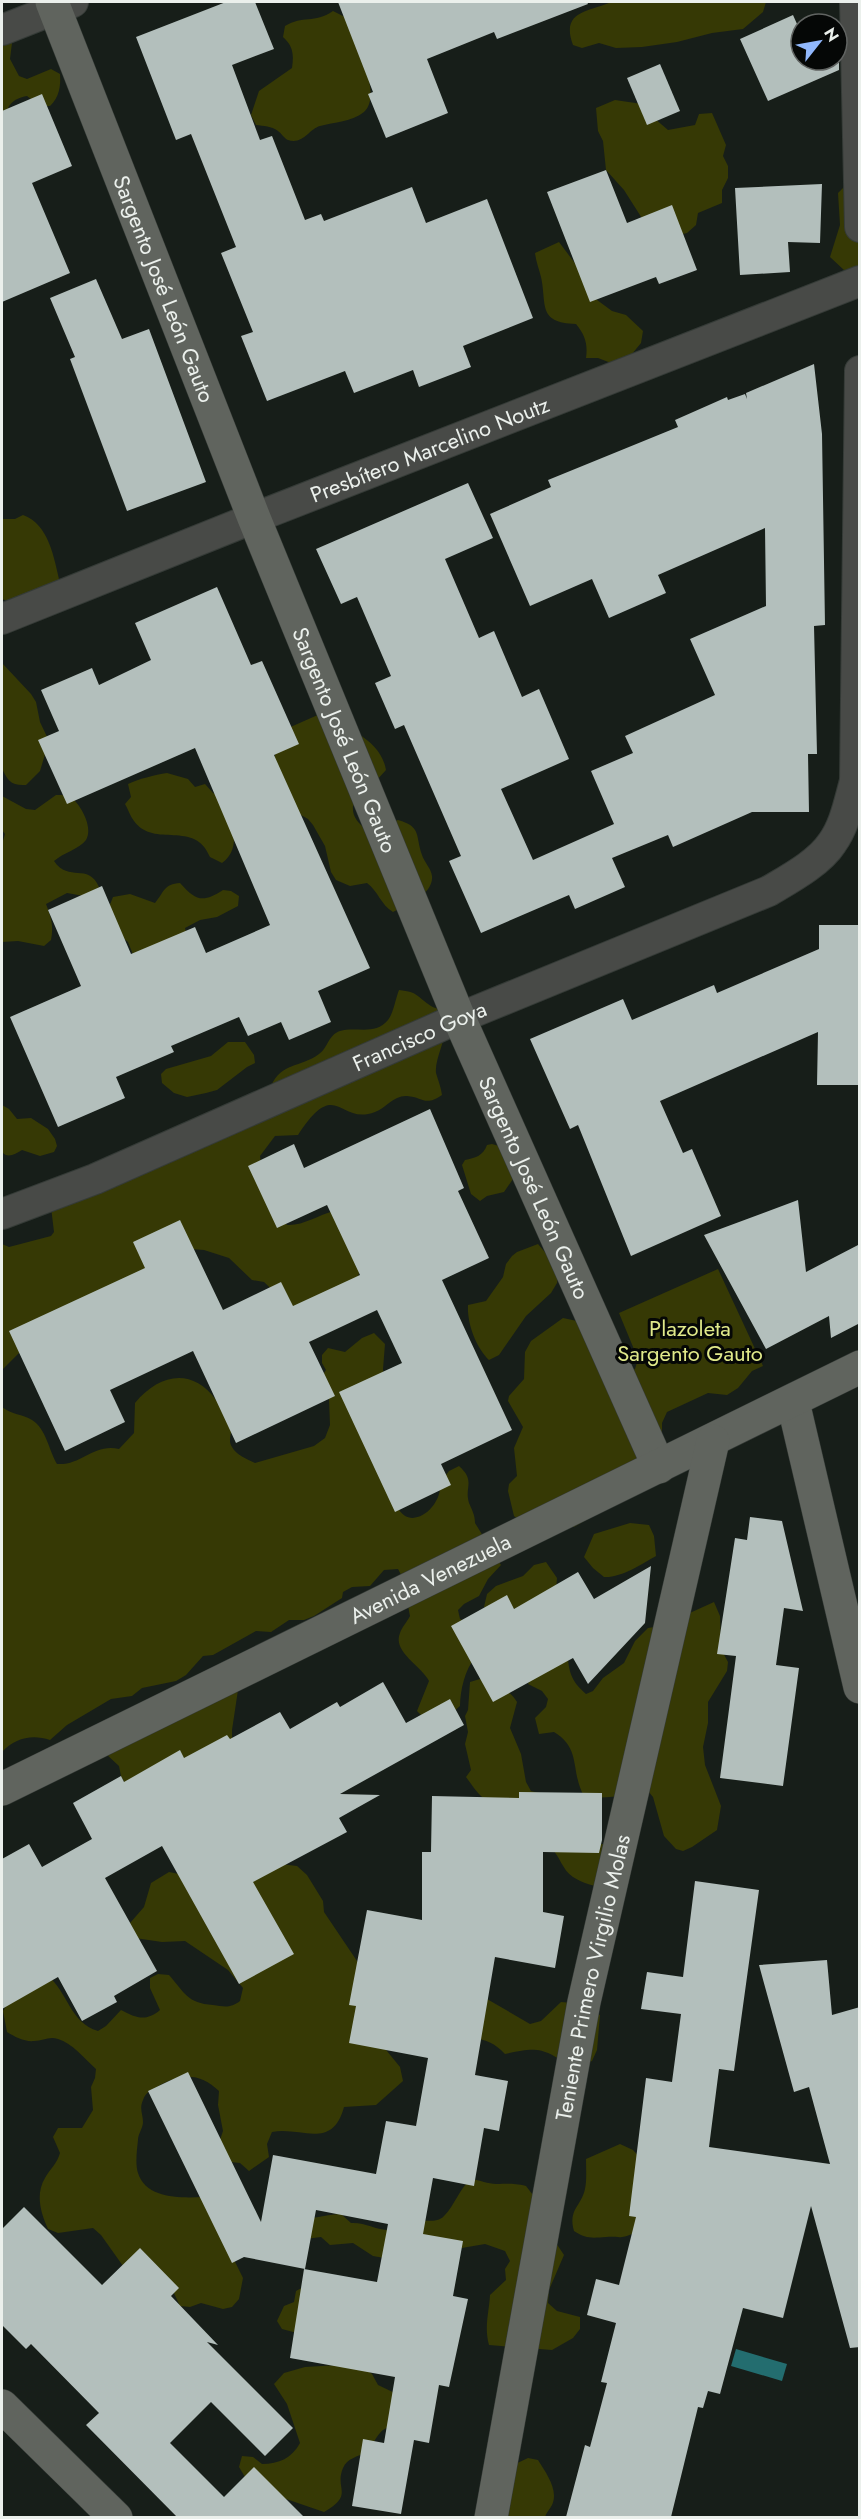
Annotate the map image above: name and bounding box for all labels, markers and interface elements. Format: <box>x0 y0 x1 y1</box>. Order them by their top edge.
north arrow <box>789 12 849 72</box>
text: N <box>818 23 845 46</box>
street label: Sargento José León Gauto <box>105 171 223 407</box>
street label: Presbítero Marcelino Noutz <box>305 388 554 511</box>
street label: Sargento José León Gauto <box>284 622 406 858</box>
street label: Francisco Goya <box>347 992 491 1079</box>
street label: Sargento José León Gauto <box>471 1071 598 1304</box>
park label: Plazoleta Sargento Gauto <box>617 1312 763 1369</box>
street label: Avenida Venezuela <box>344 1525 516 1632</box>
street label: Teniente Primero Virgilio Molas <box>547 1831 638 2123</box>

